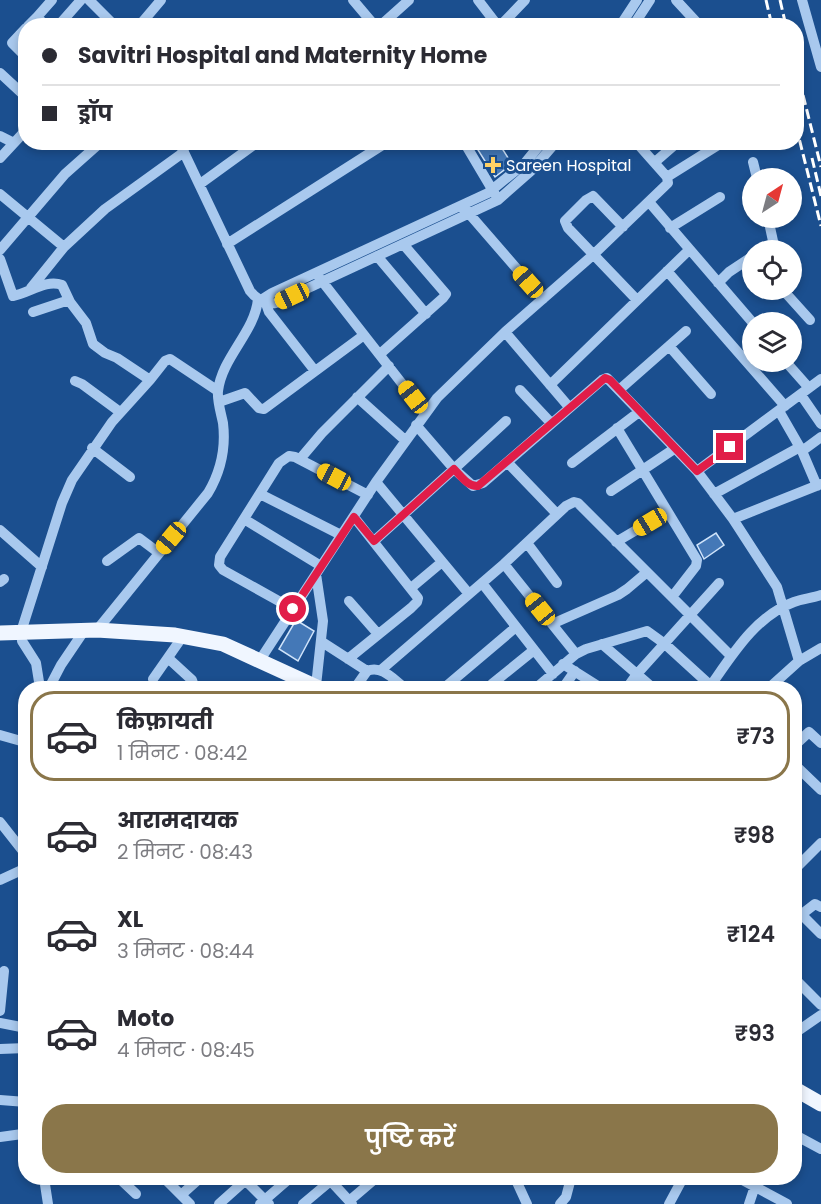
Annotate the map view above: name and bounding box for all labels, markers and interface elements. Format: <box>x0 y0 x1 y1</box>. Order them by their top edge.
text: Savitri Hospital and Maternity Home <box>78 40 487 71</box>
text: ड्रॉप <box>78 98 112 129</box>
place label: Sareen Hospital <box>506 154 632 177</box>
marker: Sareen Hospital <box>484 156 502 174</box>
north arrow <box>742 168 802 228</box>
map controls <box>742 168 802 372</box>
button: locate <box>742 240 802 300</box>
car <box>509 263 547 301</box>
car <box>272 280 312 312</box>
button: layers <box>742 312 802 372</box>
car <box>395 377 431 417</box>
route end <box>716 433 743 460</box>
car <box>314 461 354 493</box>
car <box>630 505 670 539</box>
car <box>153 518 189 558</box>
car <box>522 589 558 629</box>
route start <box>279 595 306 622</box>
text: किफ़ायती <box>117 706 213 737</box>
icon: car <box>45 709 99 763</box>
text: ₹73 <box>736 721 775 752</box>
text: 1 मिनट · 08:42 <box>117 739 248 767</box>
text: आरामदायक <box>117 805 238 836</box>
icon: car <box>45 808 99 862</box>
text: ₹98 <box>734 820 775 851</box>
text: 2 मिनट · 08:43 <box>117 838 253 866</box>
text: XL <box>117 904 143 935</box>
icon: car <box>45 907 99 961</box>
text: ₹124 <box>726 919 775 950</box>
text: 3 मिनट · 08:44 <box>117 937 254 965</box>
text: Moto <box>117 1003 174 1034</box>
icon: car <box>45 1006 99 1060</box>
text: ₹93 <box>735 1018 775 1049</box>
text: 4 मिनट · 08:45 <box>117 1036 255 1064</box>
button: पुष्टि करें <box>42 1104 778 1173</box>

